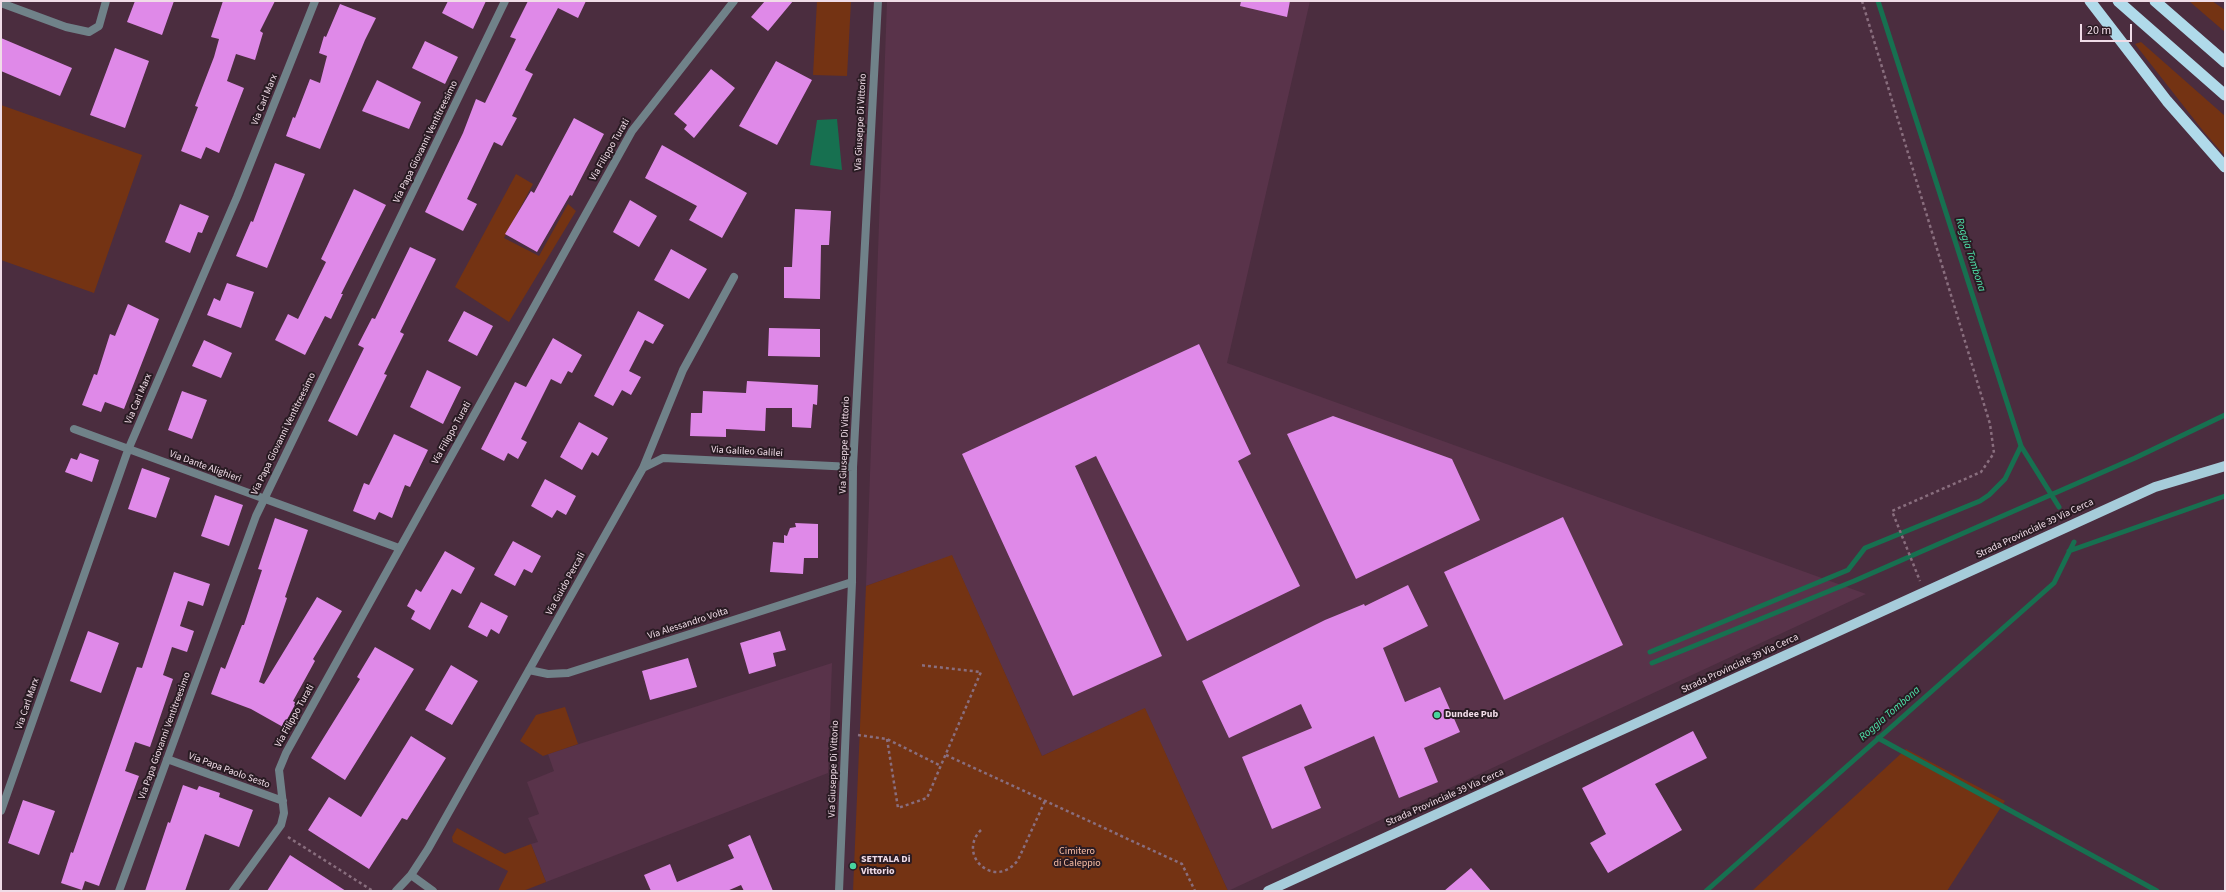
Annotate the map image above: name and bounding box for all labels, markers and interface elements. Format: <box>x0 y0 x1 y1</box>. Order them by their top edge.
scale bar <box>2082 16 2134 42</box>
text: 20 m <box>2087 22 2111 39</box>
street label: Via Carl Marx <box>249 73 281 127</box>
street label: Via Giuseppe Di Vittorio <box>852 73 870 171</box>
street label: Via Papa Giovanni Ventitreesimo <box>391 79 461 205</box>
street label: Via Filippo Turati <box>587 117 633 183</box>
water label: Roggia Tombona <box>1952 217 1988 293</box>
street label: Via Papa Giovanni Ventitreesimo <box>249 371 319 497</box>
street label: Via Carl Marx <box>123 372 155 426</box>
street label: Via Giuseppe Di Vittorio <box>837 396 853 494</box>
street label: Via Filippo Turati <box>430 400 474 466</box>
street label: Via Galileo Galilei <box>711 444 783 460</box>
street label: Via Dante Alighieri <box>167 448 243 486</box>
street label: Strada Provinciale 39 Via Cerca <box>1974 497 2096 561</box>
street label: Via Guido Percali <box>544 551 588 617</box>
street label: Via Alessandro Volta <box>646 605 730 643</box>
street label: Strada Provinciale 39 Via Cerca <box>1679 632 1801 696</box>
street label: Via Papa Giovanni Ventitreesimo <box>136 671 194 801</box>
street label: Via Carl Marx <box>14 677 42 731</box>
street label: Via Filippo Turati <box>273 683 317 749</box>
water label: Roggia Tombona <box>1857 684 1923 744</box>
place label: Dundee Pub <box>1445 709 1498 721</box>
marker: Dundee Pub <box>1432 710 1442 720</box>
street label: Via Giuseppe Di Vittorio <box>826 720 842 818</box>
street label: Via Papa Paolo Sesto <box>187 751 271 791</box>
street label: Strada Provinciale 39 Via Cerca <box>1384 766 1506 830</box>
park label: Cimitero di Caleppio <box>1053 846 1101 870</box>
place label: SETTALA Di Vittorio <box>861 854 910 878</box>
marker: SETTALA Di Vittorio <box>848 861 858 871</box>

